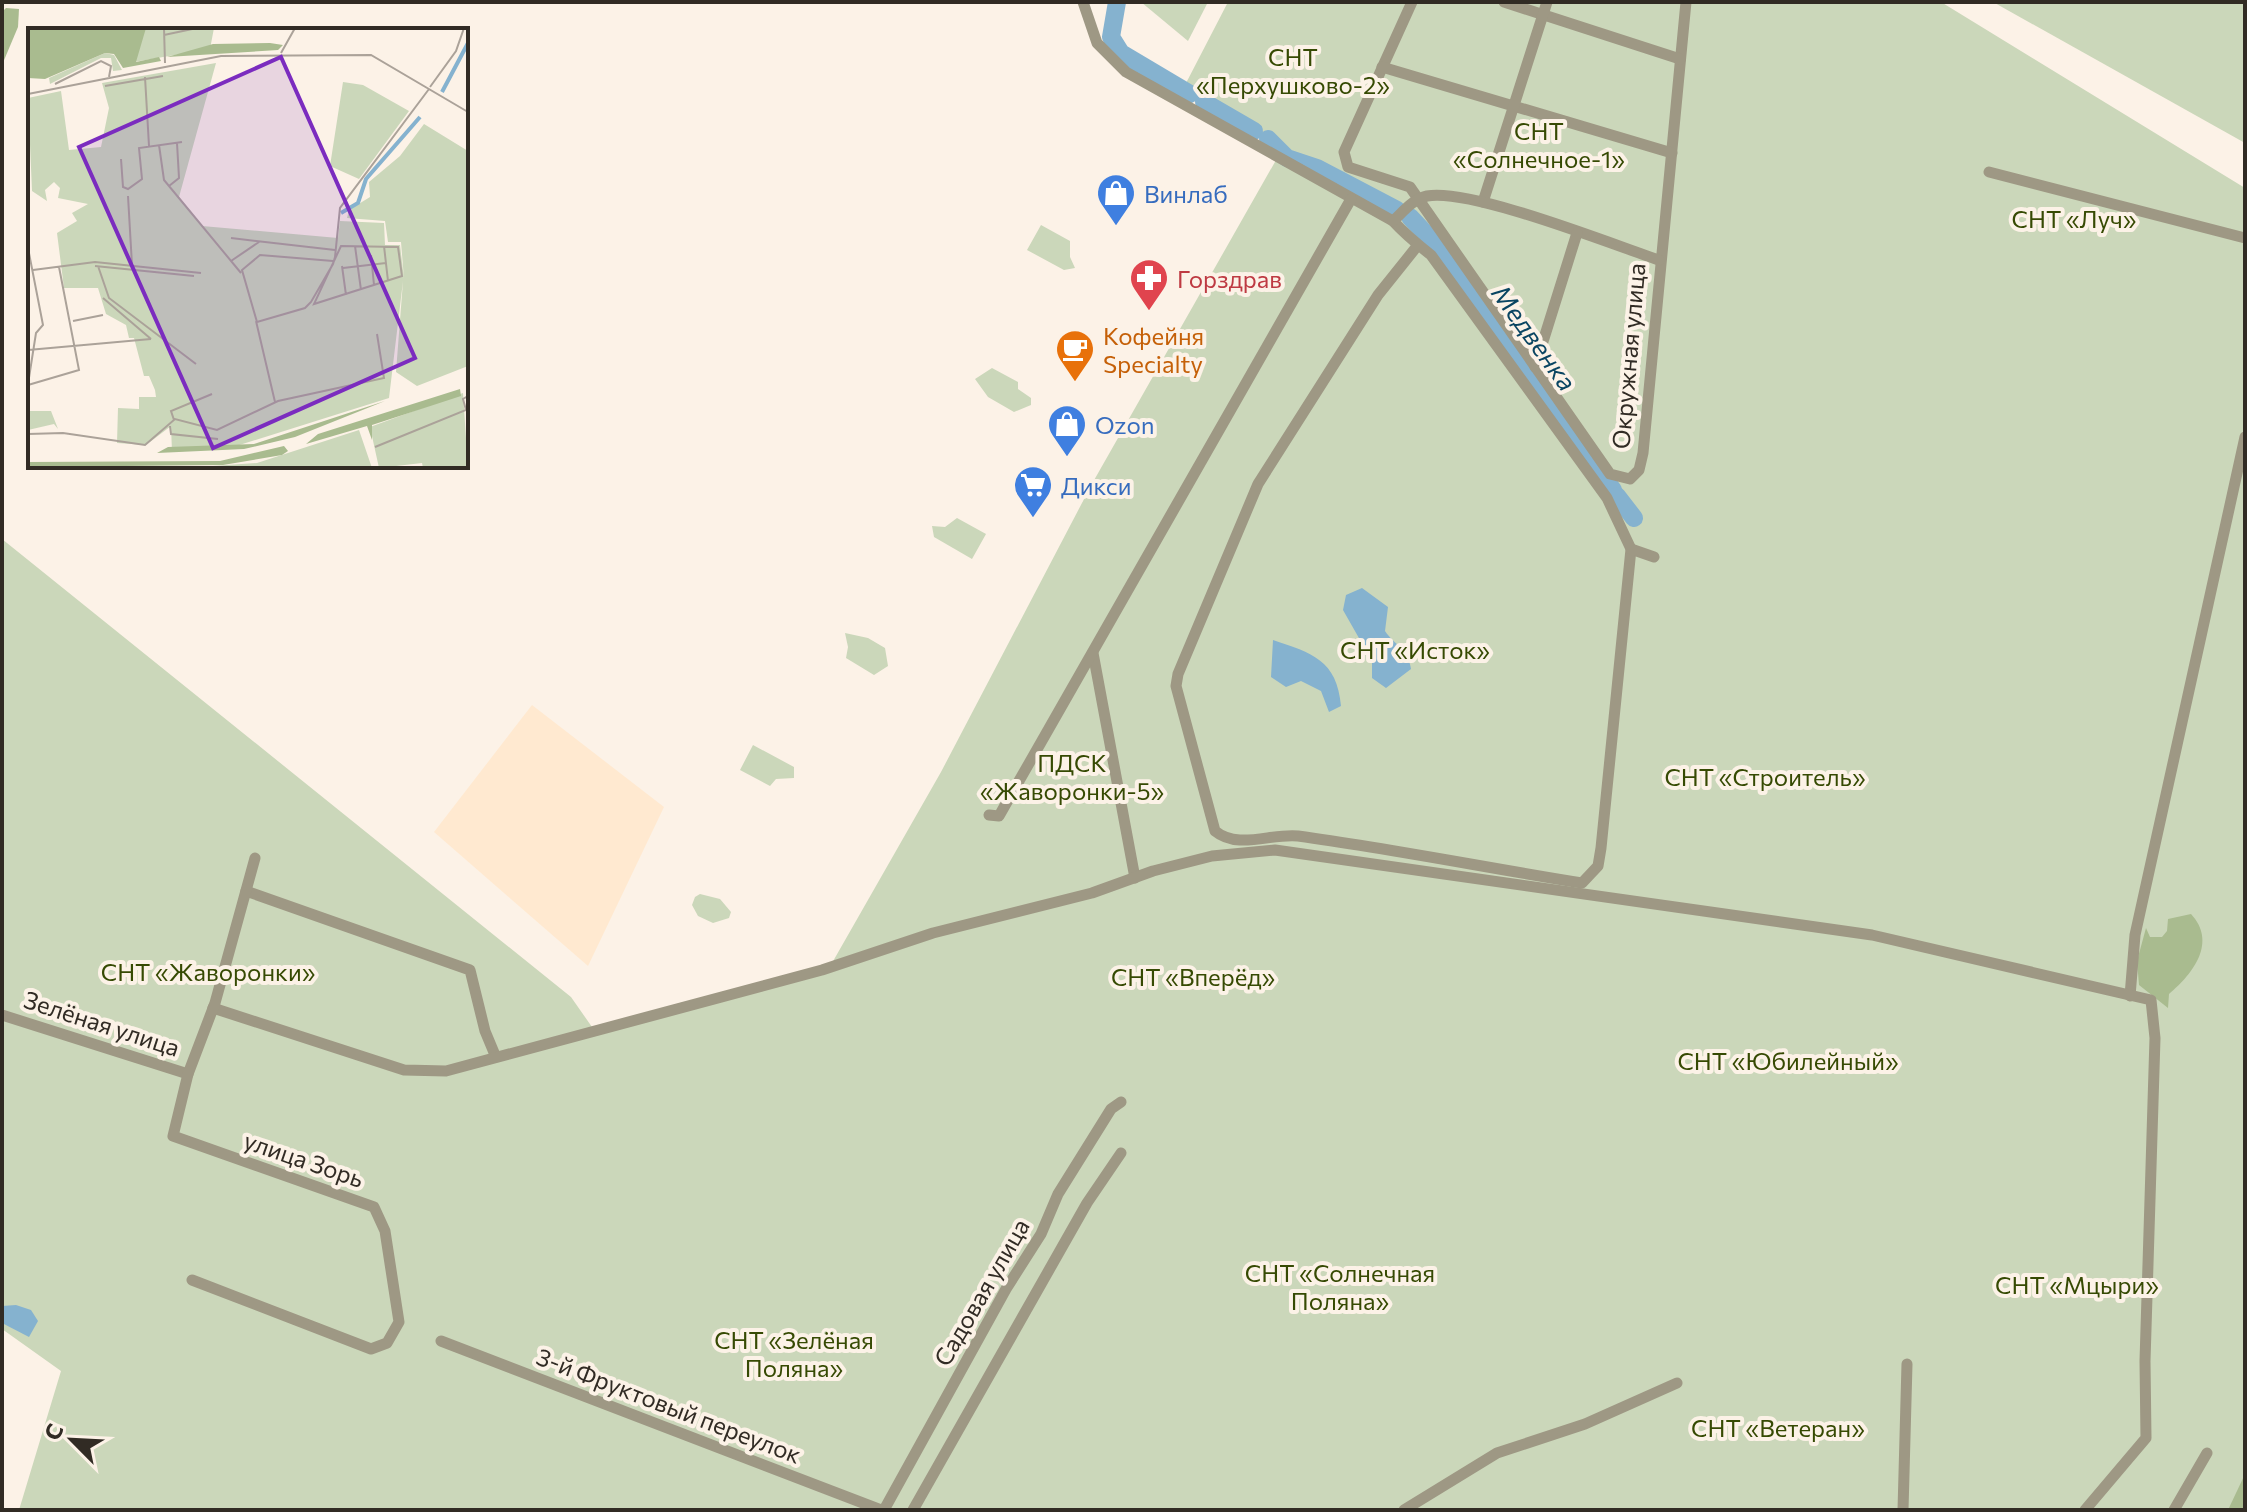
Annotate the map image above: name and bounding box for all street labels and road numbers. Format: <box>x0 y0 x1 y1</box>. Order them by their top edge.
street label: Окружная улица <box>1605 262 1651 450</box>
street label: Зелёная улица <box>21 984 183 1062</box>
street label: улица Зорь <box>240 1125 368 1193</box>
street label: Садовая улица <box>927 1213 1035 1371</box>
street label: 3-й Фруктовый переулок <box>533 1341 806 1469</box>

